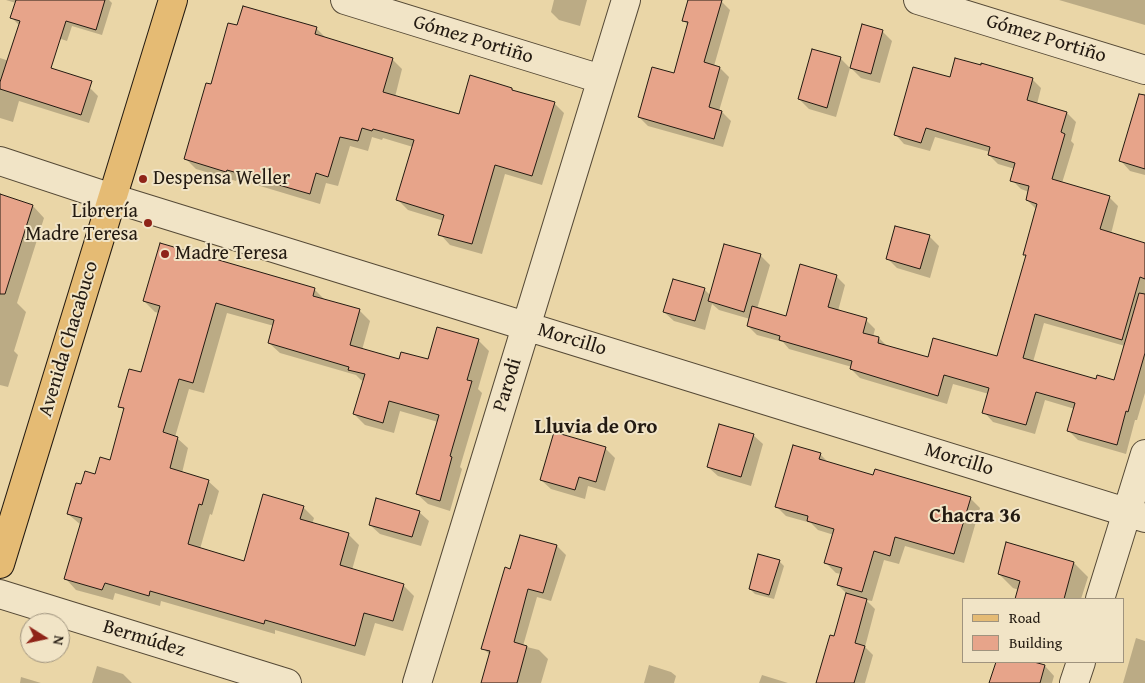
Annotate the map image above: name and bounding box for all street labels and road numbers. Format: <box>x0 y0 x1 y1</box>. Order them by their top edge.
street label: Gómez Portiño <box>983 9 1109 69</box>
street label: Gómez Portiño <box>410 10 536 70</box>
street label: Avenida Chacabuco <box>34 258 104 420</box>
street label: Morcillo <box>535 318 609 362</box>
street label: Parodi <box>489 355 527 415</box>
street label: Morcillo <box>922 438 996 482</box>
street label: Bermúdez <box>100 615 188 663</box>

